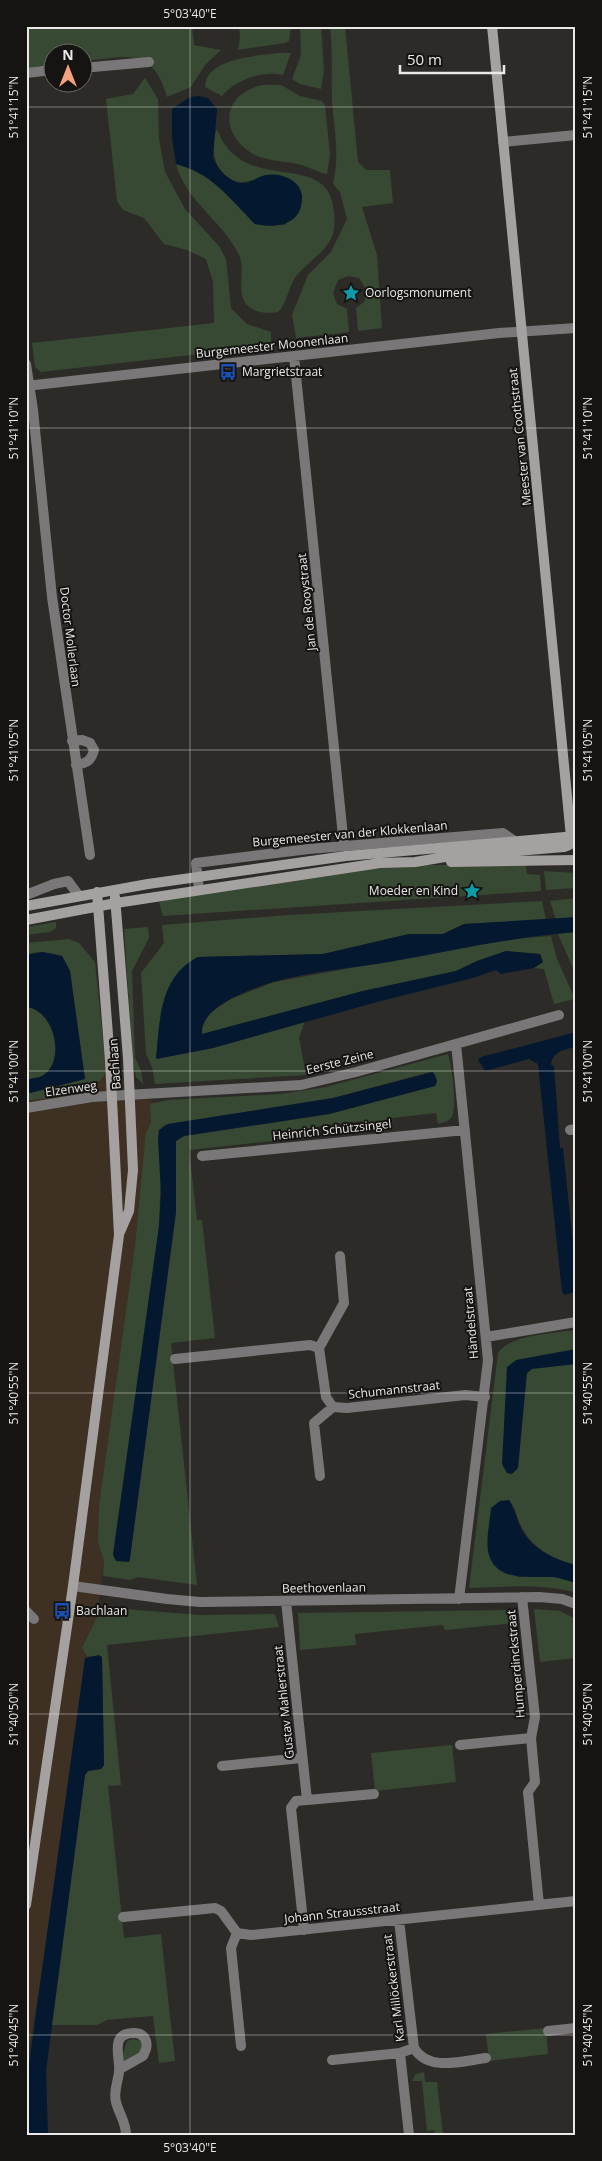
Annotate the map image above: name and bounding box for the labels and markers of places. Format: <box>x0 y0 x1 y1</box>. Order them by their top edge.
place icon: Oorlogsmonument <box>341 283 361 303</box>
place label: Oorlogsmonument <box>365 284 471 301</box>
bus stop icon: Margrietstraat <box>218 362 238 382</box>
place label: Margrietstraat <box>242 363 322 380</box>
place icon: Moeder en Kind <box>462 881 482 901</box>
place label: Moeder en Kind <box>369 882 458 899</box>
bus stop icon: Bachlaan <box>52 1601 72 1621</box>
place label: Bachlaan <box>76 1602 127 1619</box>

